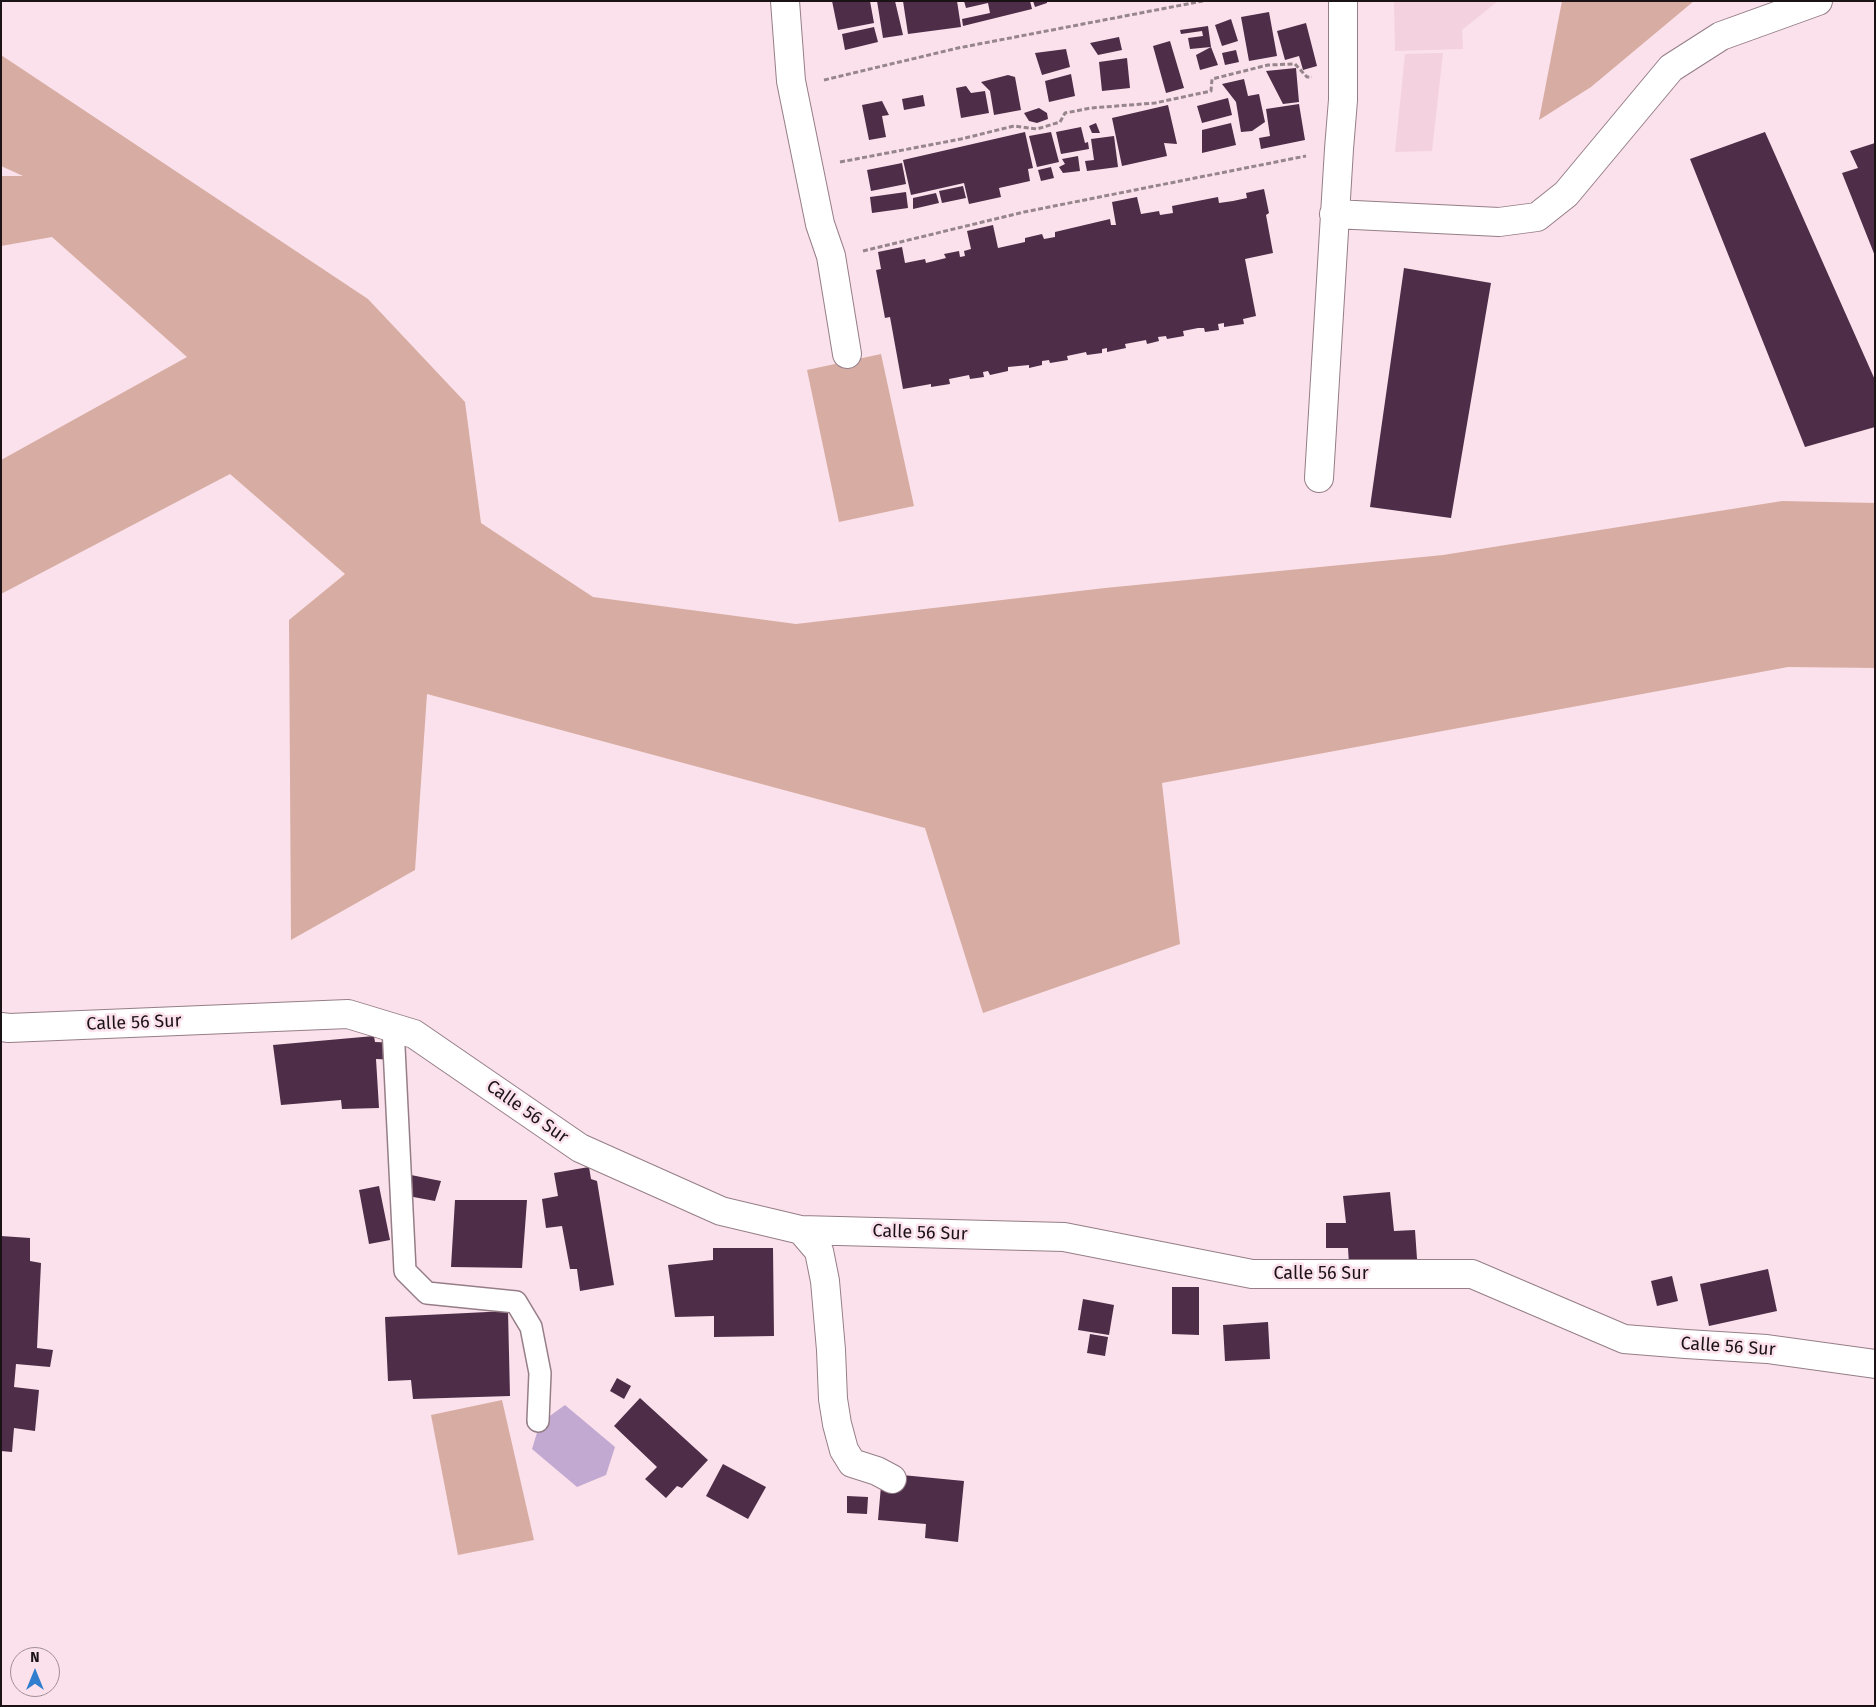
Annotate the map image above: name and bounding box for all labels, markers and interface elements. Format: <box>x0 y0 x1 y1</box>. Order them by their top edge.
street label: Calle 56 Sur <box>86 1011 182 1035</box>
street label: Calle 56 Sur <box>482 1076 572 1148</box>
street label: Calle 56 Sur <box>872 1221 968 1245</box>
street label: Calle 56 Sur <box>1273 1263 1369 1285</box>
street label: Calle 56 Sur <box>1680 1333 1776 1361</box>
north arrow <box>10 1647 60 1697</box>
text: N <box>30 1649 40 1666</box>

